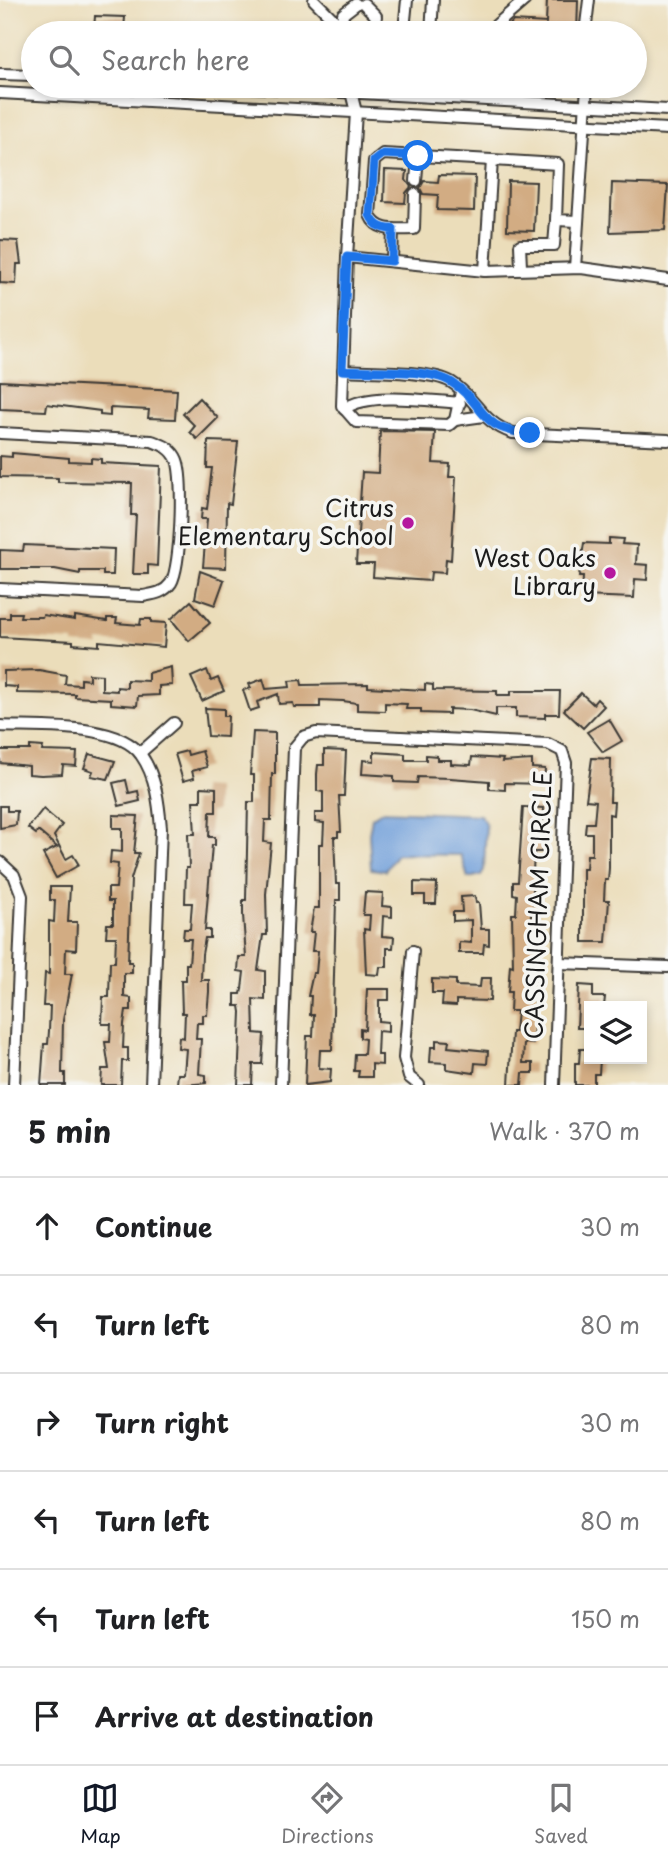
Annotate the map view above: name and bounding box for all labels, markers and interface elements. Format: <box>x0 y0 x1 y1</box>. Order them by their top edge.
search box <box>21 21 647 98</box>
text: Search here <box>101 40 250 79</box>
icon: search <box>45 41 83 79</box>
route start <box>402 140 433 171</box>
route end <box>514 417 545 448</box>
place label: Citrus Elementary School <box>178 489 394 553</box>
marker: Citrus Elementary School <box>400 515 416 531</box>
place label: West Oaks Library <box>474 539 596 603</box>
marker: West Oaks Library <box>602 565 618 581</box>
street label: CASSINGHAM CIRCLE <box>514 770 560 1040</box>
map controls <box>584 1001 647 1064</box>
button: layers <box>584 1001 647 1064</box>
text: 5 min <box>28 1108 111 1153</box>
text: Walk · 370 m <box>489 1113 640 1148</box>
icon: ahead <box>28 1207 66 1245</box>
text: Continue <box>95 1207 212 1246</box>
text: 30 m <box>579 1209 640 1244</box>
icon: left <box>28 1305 66 1343</box>
text: Turn left <box>95 1305 210 1344</box>
text: 80 m <box>580 1307 640 1342</box>
icon: right <box>28 1403 66 1441</box>
text: Turn right <box>95 1403 229 1442</box>
text: 30 m <box>579 1405 640 1440</box>
icon: left <box>28 1501 66 1539</box>
text: Turn left <box>95 1501 210 1540</box>
text: 80 m <box>580 1503 640 1538</box>
icon: left <box>28 1599 66 1637</box>
text: Turn left <box>95 1599 210 1638</box>
text: 150 m <box>571 1601 640 1636</box>
icon: arrive <box>28 1697 66 1735</box>
text: Arrive at destination <box>95 1697 374 1736</box>
tab: Map <box>80 1779 121 1849</box>
tab: Directions <box>281 1779 374 1849</box>
tab: Saved <box>534 1779 588 1849</box>

